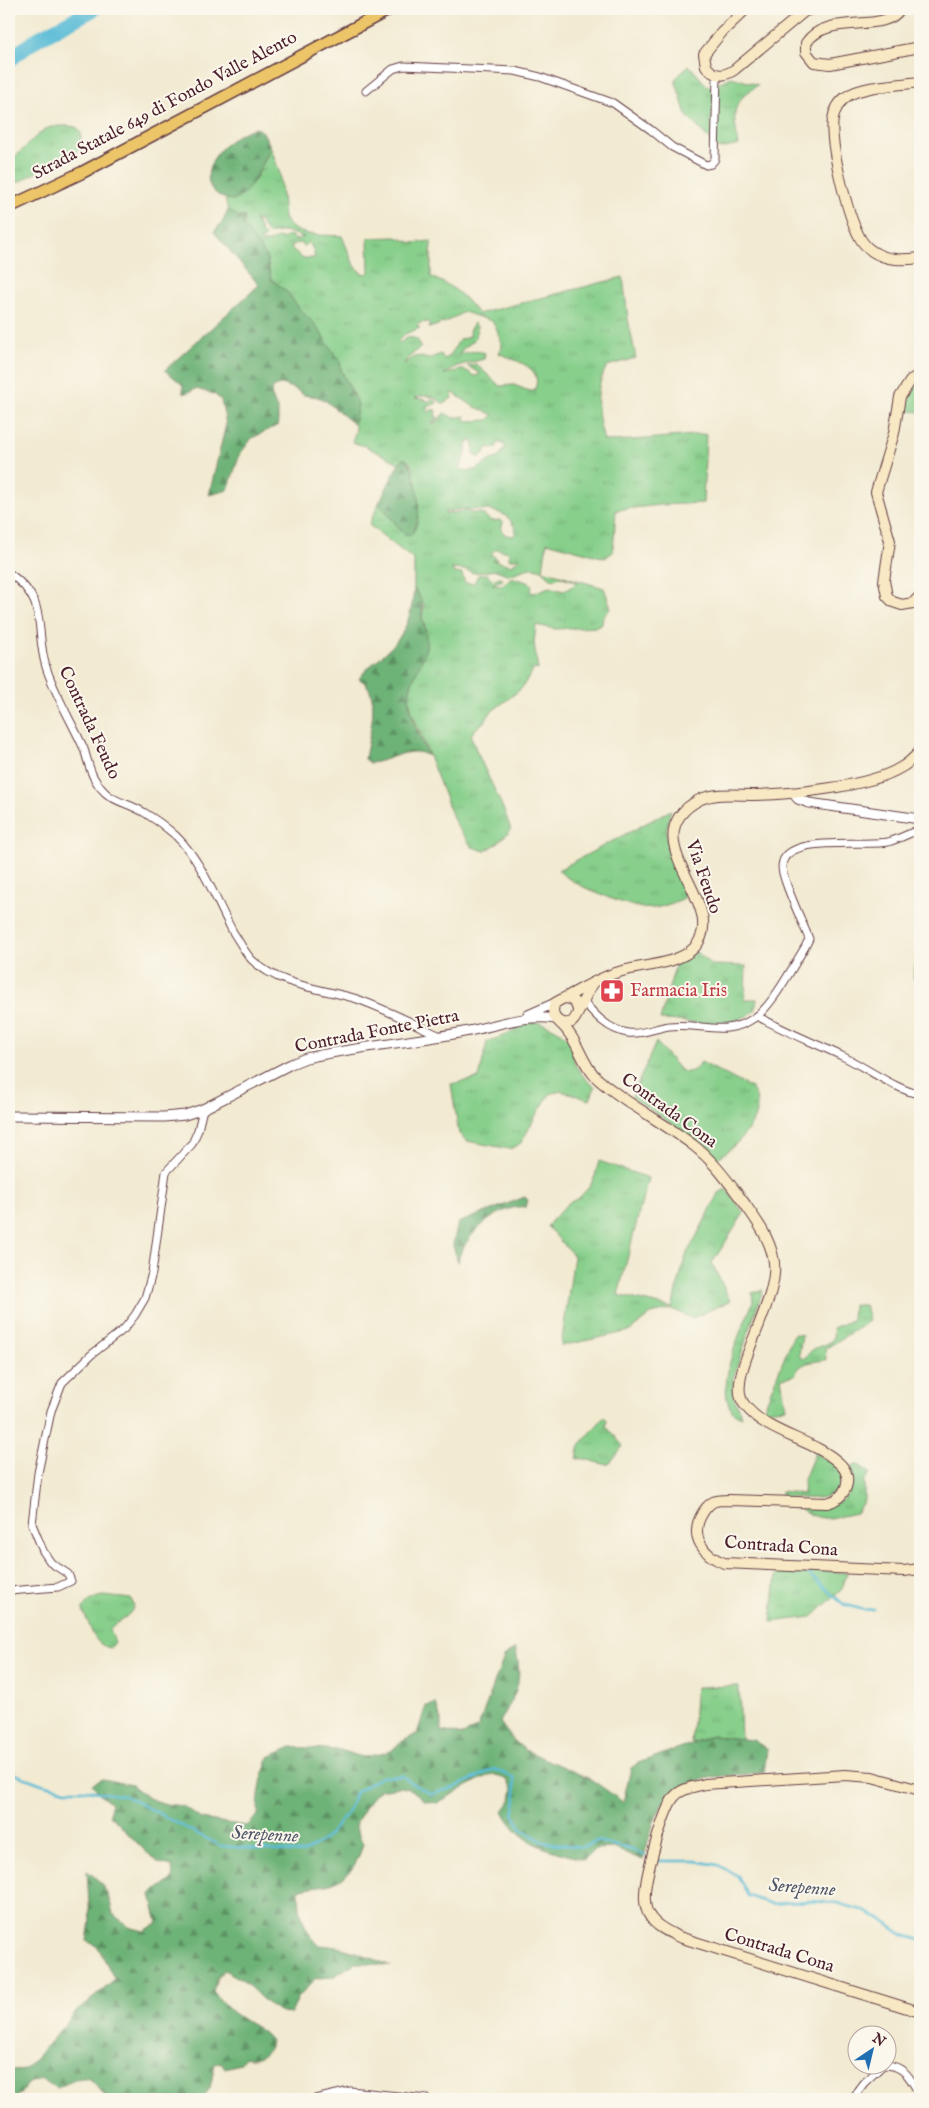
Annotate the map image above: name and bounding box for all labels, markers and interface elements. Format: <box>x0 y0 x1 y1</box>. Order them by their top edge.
street label: Strada Statale 649 di Fondo Valle Alento <box>29 26 302 186</box>
street label: Contrada Feudo <box>53 663 125 783</box>
street label: Via Feudo <box>679 836 726 917</box>
pharmacy icon: Farmacia Iris <box>599 978 625 1004</box>
place label: Farmacia Iris <box>630 980 727 1003</box>
street label: Contrada Fonte Pietra <box>293 1005 461 1059</box>
street label: Contrada Cona <box>616 1068 722 1154</box>
street label: Contrada Cona <box>723 1532 839 1562</box>
water label: Serepenne <box>231 1821 300 1849</box>
water label: Serepenne <box>768 1874 837 1902</box>
street label: Contrada Cona <box>721 1923 837 1979</box>
north arrow <box>846 2026 896 2076</box>
text: N <box>868 2029 889 2051</box>

